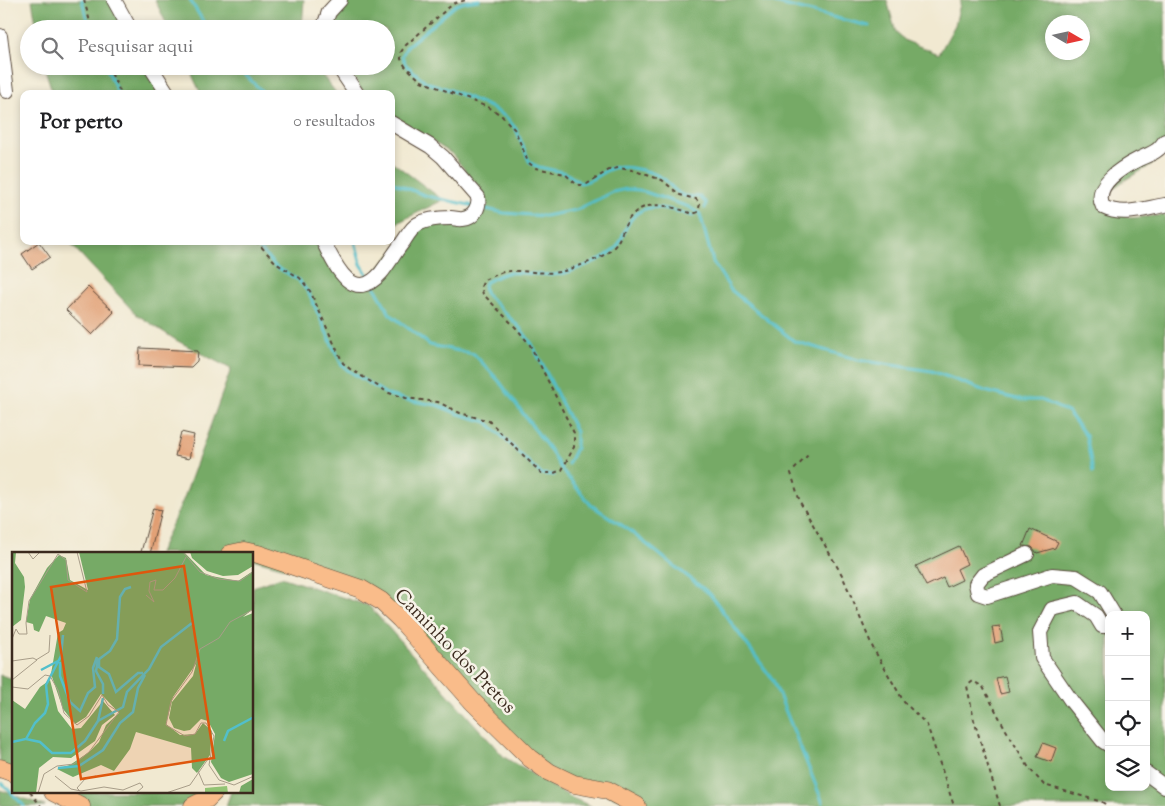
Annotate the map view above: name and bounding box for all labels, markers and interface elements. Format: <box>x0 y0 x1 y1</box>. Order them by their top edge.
north arrow <box>1045 15 1090 60</box>
search box <box>20 20 395 75</box>
icon: search <box>38 34 66 62</box>
text: Pesquisar aqui <box>78 34 193 61</box>
text: Por perto <box>40 108 123 138</box>
text: 0 resultados <box>293 111 375 134</box>
inset map <box>12 552 254 794</box>
street label: Caminho dos Pretos <box>387 583 521 720</box>
map controls <box>1105 611 1150 791</box>
button: + <box>1105 611 1150 656</box>
button: − <box>1105 656 1150 701</box>
button: locate <box>1105 701 1150 746</box>
button: layers <box>1105 746 1150 791</box>

